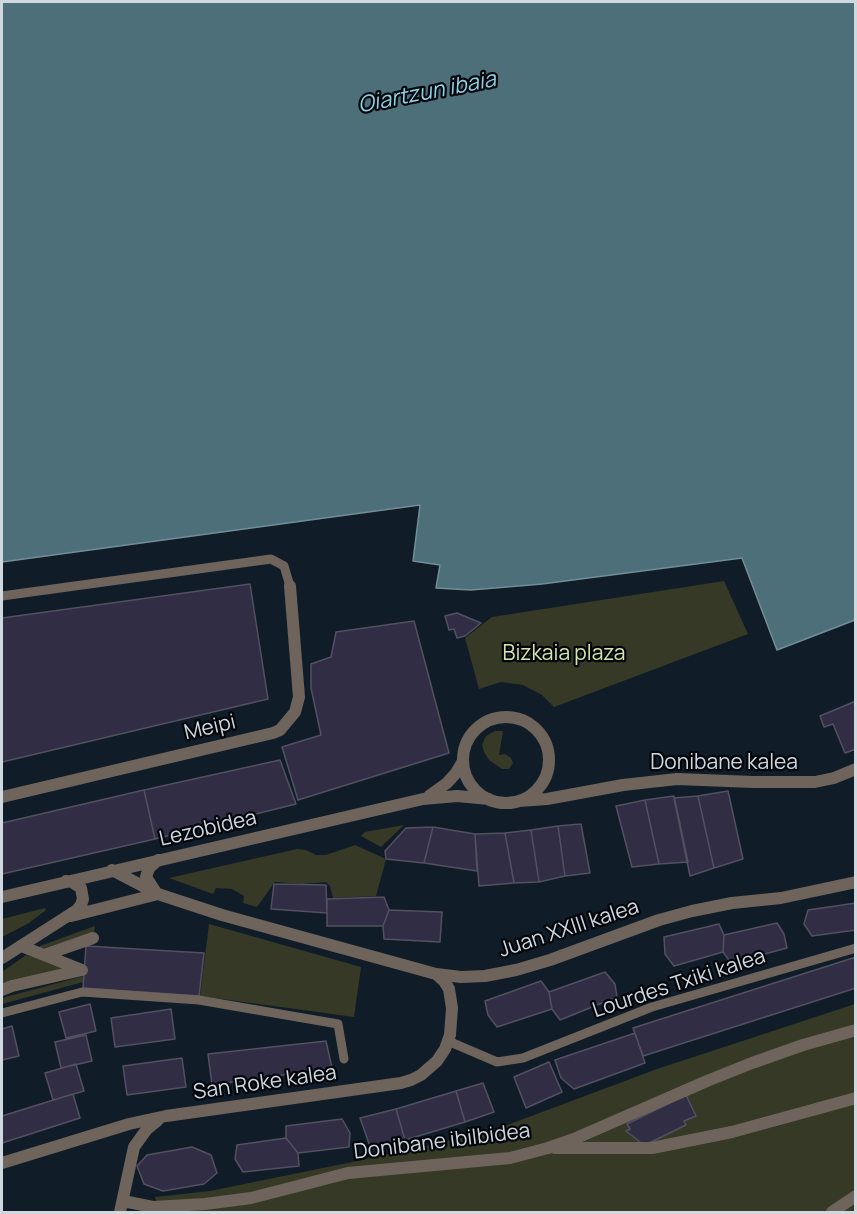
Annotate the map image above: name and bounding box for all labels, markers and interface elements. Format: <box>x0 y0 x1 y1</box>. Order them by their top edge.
water label: Oiartzun ibaia <box>356 67 498 119</box>
park label: Bizkaia plaza <box>503 641 625 667</box>
street label: Meipi <box>182 710 238 746</box>
street label: Donibane kalea <box>650 750 798 776</box>
street label: Lezobidea <box>157 806 259 852</box>
street label: Juan XXIII kalea <box>496 895 642 963</box>
street label: Lourdes Txiki kalea <box>589 944 769 1024</box>
street label: San Roke kalea <box>192 1060 338 1106</box>
street label: Donibane ibilbidea <box>352 1119 532 1165</box>

